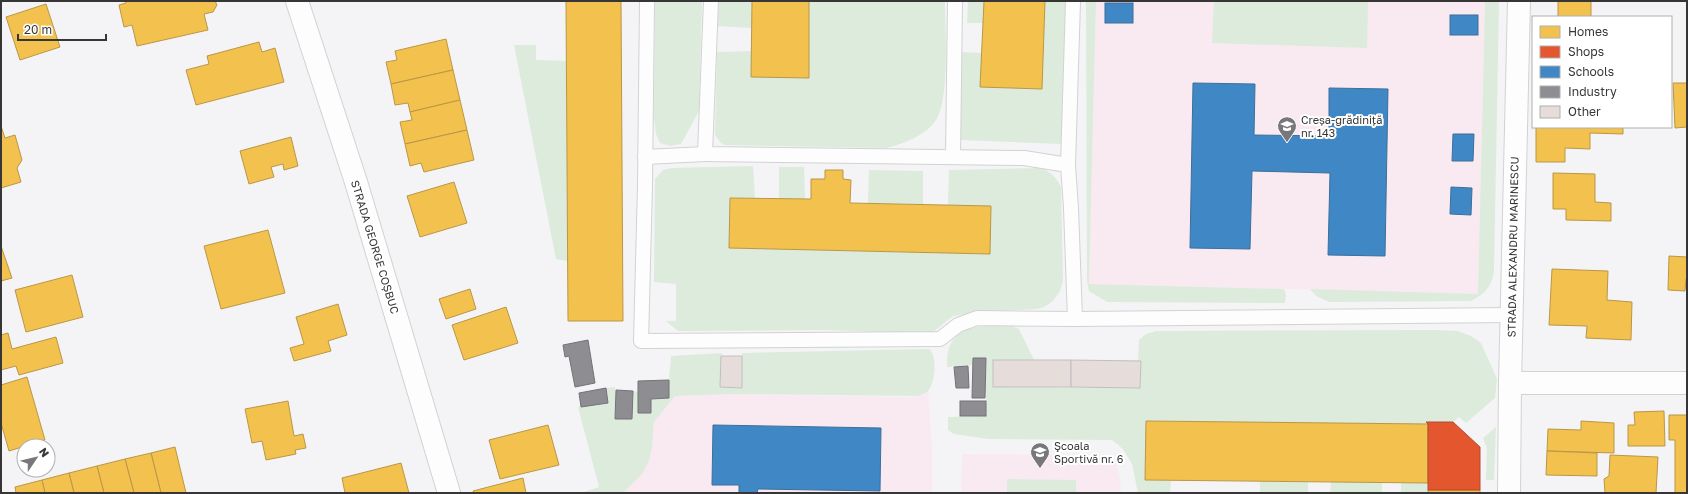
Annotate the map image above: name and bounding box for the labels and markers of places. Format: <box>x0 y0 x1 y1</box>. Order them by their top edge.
place label: Creșa-grădiniță nr. 143 <box>1301 113 1382 139</box>
school or university icon: Creșa-grădiniță nr. 143 <box>1276 115 1298 143</box>
place label: Şcoala Sportivă nr. 6 <box>1054 439 1124 465</box>
school or university icon: Şcoala Sportivă nr. 6 <box>1029 441 1051 469</box>

